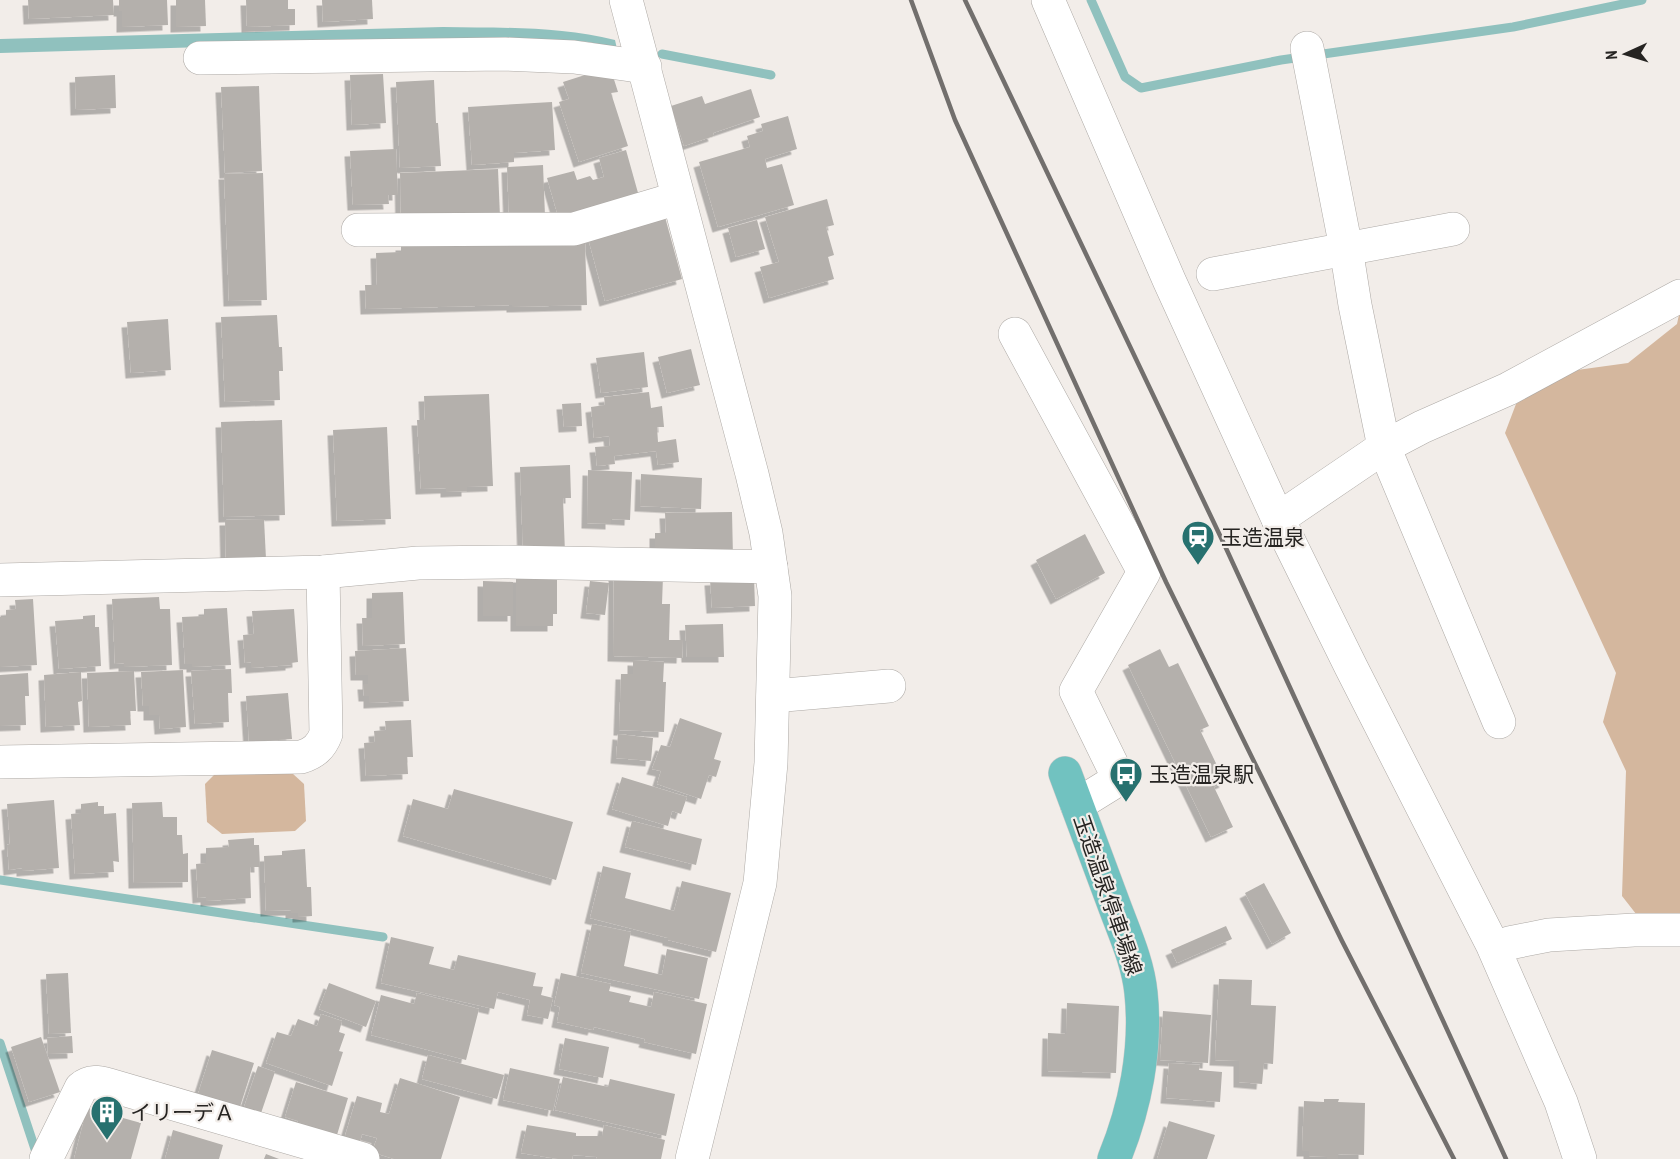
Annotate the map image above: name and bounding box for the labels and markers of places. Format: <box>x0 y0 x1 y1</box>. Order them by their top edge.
station icon: 玉造温泉 <box>1180 519 1216 566</box>
place label: 玉造温泉 <box>1221 524 1305 551</box>
bus stop icon: 玉造温泉駅 <box>1108 756 1144 803</box>
place label: 玉造温泉駅 <box>1149 761 1254 788</box>
building icon: イリーデＡ <box>89 1094 125 1141</box>
place label: イリーデＡ <box>130 1099 235 1126</box>

